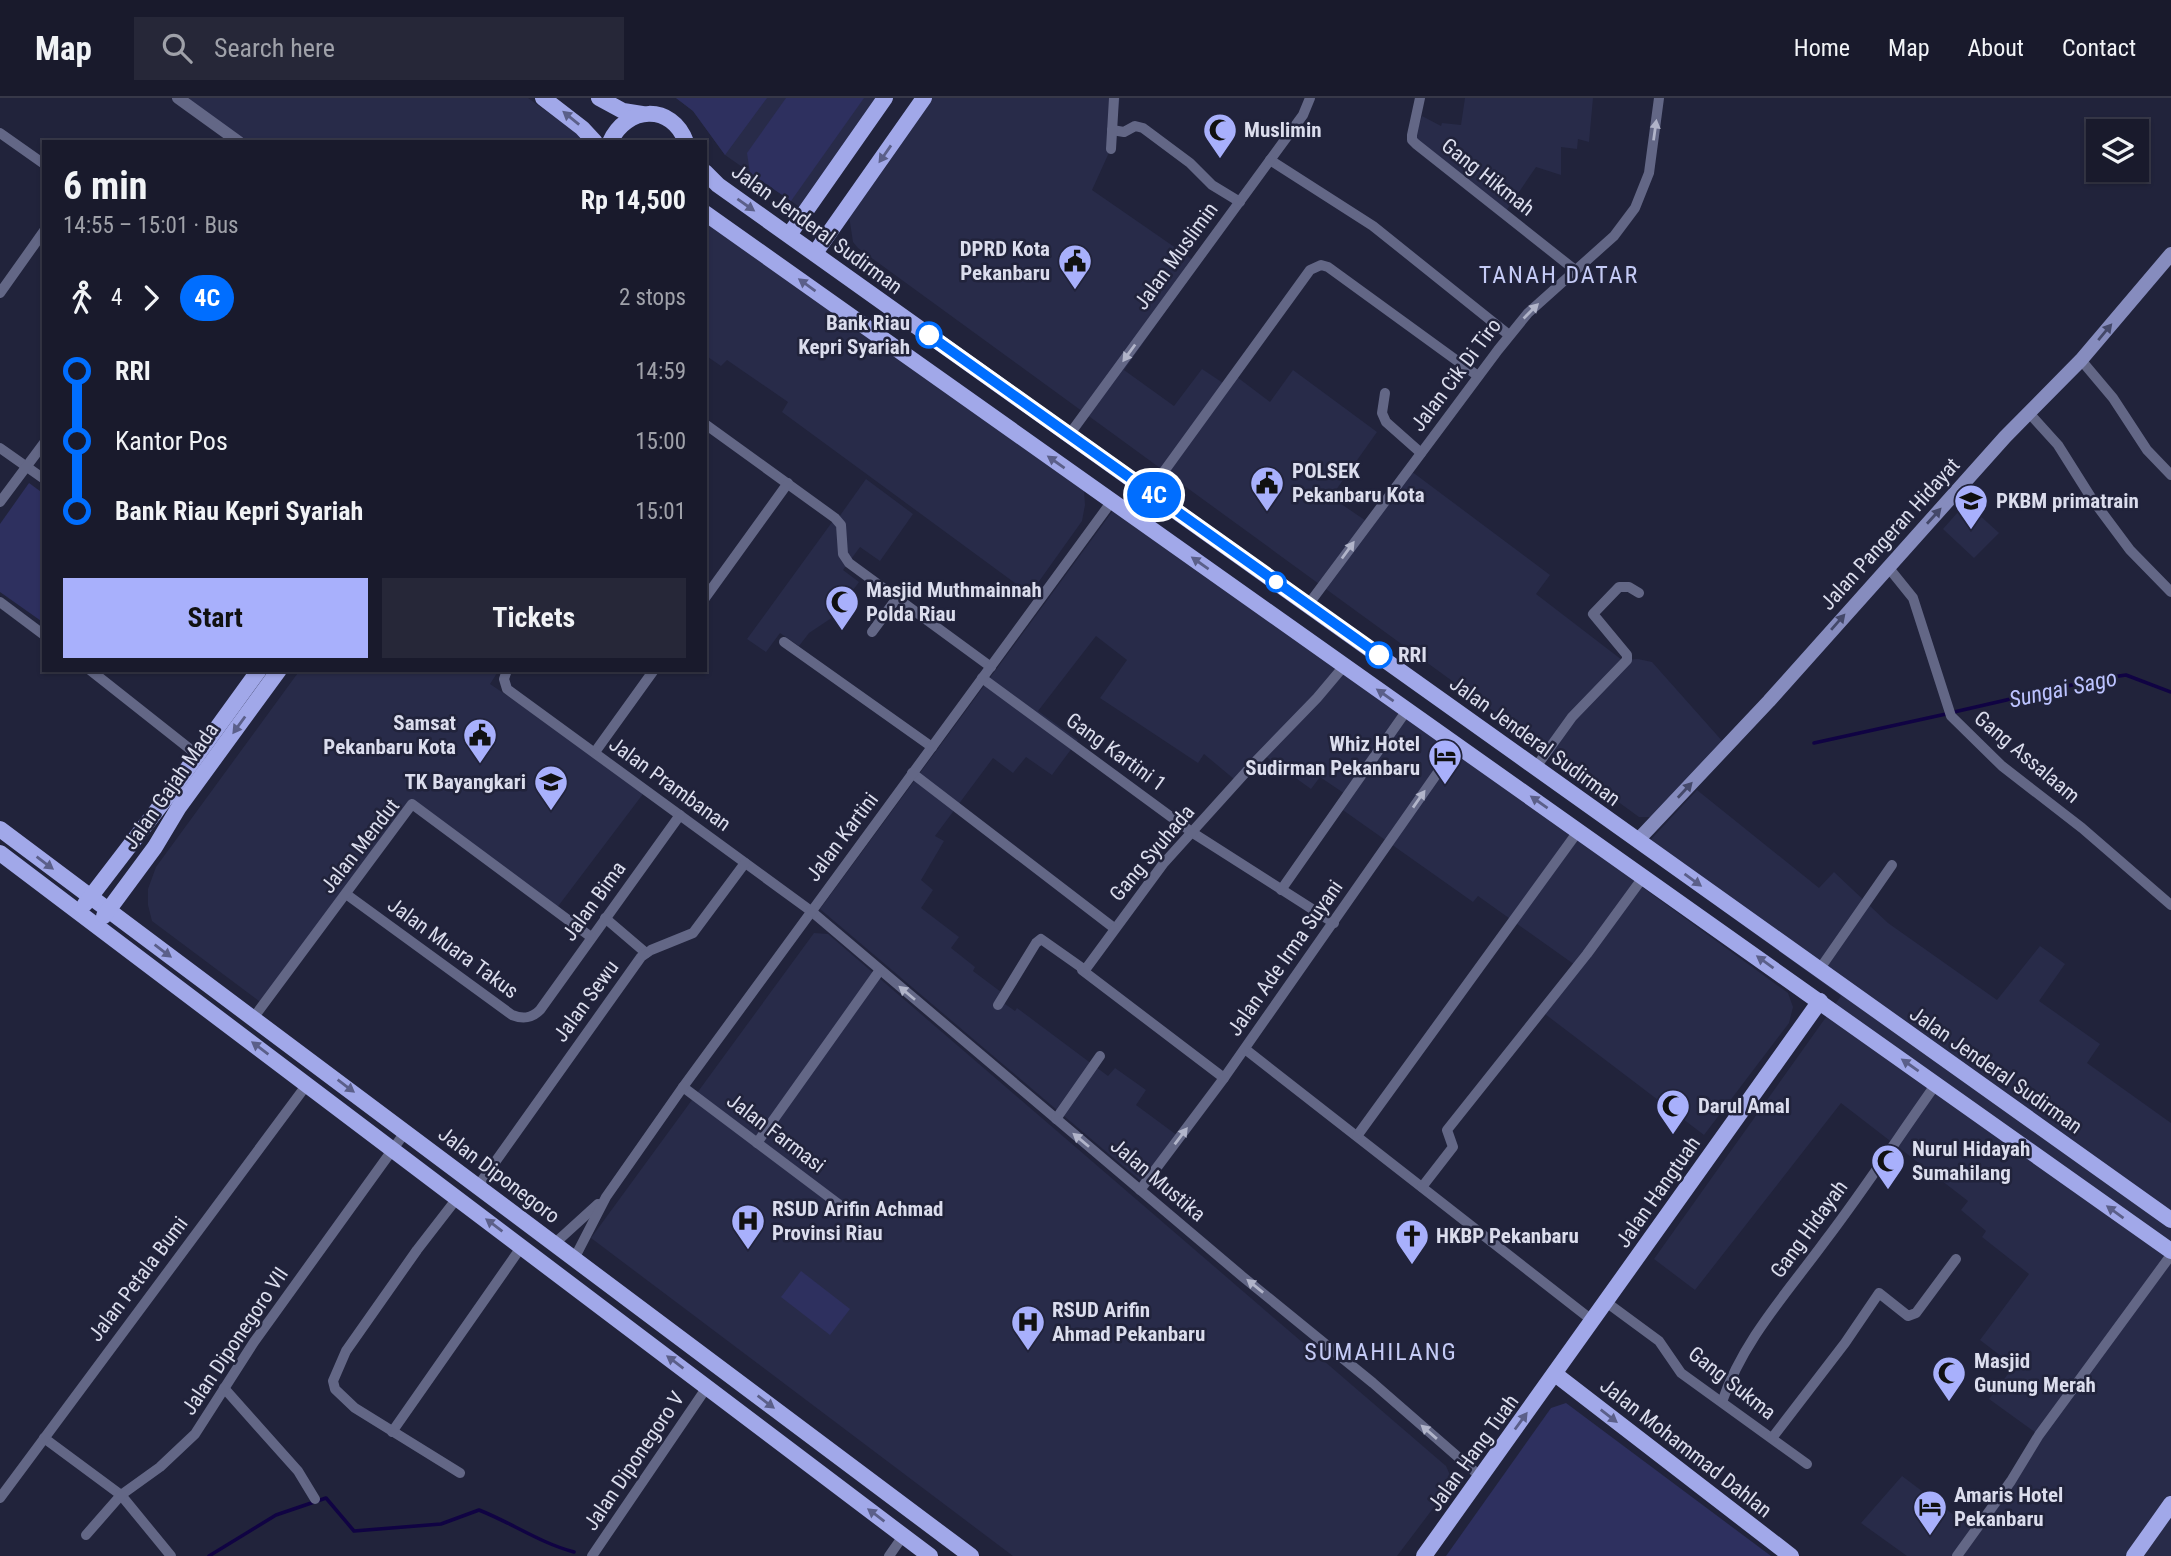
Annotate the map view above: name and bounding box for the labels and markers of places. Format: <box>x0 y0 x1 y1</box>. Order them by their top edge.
mosque icon: Muslimin <box>1201 111 1239 160</box>
place label: Muslimin <box>1244 118 1322 142</box>
place label: DPRD Kota Pekanbaru <box>960 237 1050 285</box>
public building icon: DPRD Kota Pekanbaru <box>1056 242 1094 291</box>
place label: Bank Riau Kepri Syariah <box>798 311 910 359</box>
marker: Bank Riau Kepri Syariah <box>916 322 942 348</box>
place label: POLSEK Pekanbaru Kota <box>1292 459 1425 507</box>
public building icon: POLSEK Pekanbaru Kota <box>1248 464 1286 513</box>
school or university icon: PKBM primatrain <box>1952 482 1990 531</box>
place label: PKBM primatrain <box>1996 489 2139 513</box>
unlabelled marker <box>1266 572 1286 592</box>
place label: Masjid Muthmainnah Polda Riau <box>866 578 1042 626</box>
mosque icon: Masjid Muthmainnah Polda Riau <box>823 583 861 632</box>
marker: RRI <box>1366 642 1392 668</box>
place label: RRI <box>1398 643 1427 667</box>
place label: Samsat Pekanbaru Kota <box>323 711 456 759</box>
public building icon: Samsat Pekanbaru Kota <box>461 716 499 765</box>
place label: Whiz Hotel Sudirman Pekanbaru <box>1245 732 1420 780</box>
hotel icon: Whiz Hotel Sudirman Pekanbaru <box>1426 737 1464 786</box>
school or university icon: TK Bayangkari <box>532 763 570 812</box>
place label: TK Bayangkari <box>404 770 526 794</box>
mosque icon: Darul Amal <box>1654 1087 1692 1136</box>
place label: Darul Amal <box>1698 1094 1790 1118</box>
place label: Nurul Hidayah Sumahilang <box>1912 1137 2030 1185</box>
mosque icon: Nurul Hidayah Sumahilang <box>1869 1142 1907 1191</box>
place label: RSUD Arifin Achmad Provinsi Riau <box>772 1197 943 1245</box>
hospital icon: RSUD Arifin Achmad Provinsi Riau <box>729 1202 767 1251</box>
church icon: HKBP Pekanbaru <box>1393 1217 1431 1266</box>
place label: HKBP Pekanbaru <box>1436 1224 1579 1248</box>
place label: RSUD Arifin Ahmad Pekanbaru <box>1052 1298 1205 1346</box>
hospital icon: RSUD Arifin Ahmad Pekanbaru <box>1009 1303 1047 1352</box>
place label: Masjid Gunung Merah <box>1974 1349 2096 1397</box>
mosque icon: Masjid Gunung Merah <box>1930 1354 1968 1403</box>
place label: Amaris Hotel Pekanbaru <box>1954 1483 2063 1531</box>
hotel icon: Amaris Hotel Pekanbaru <box>1911 1488 1949 1537</box>

